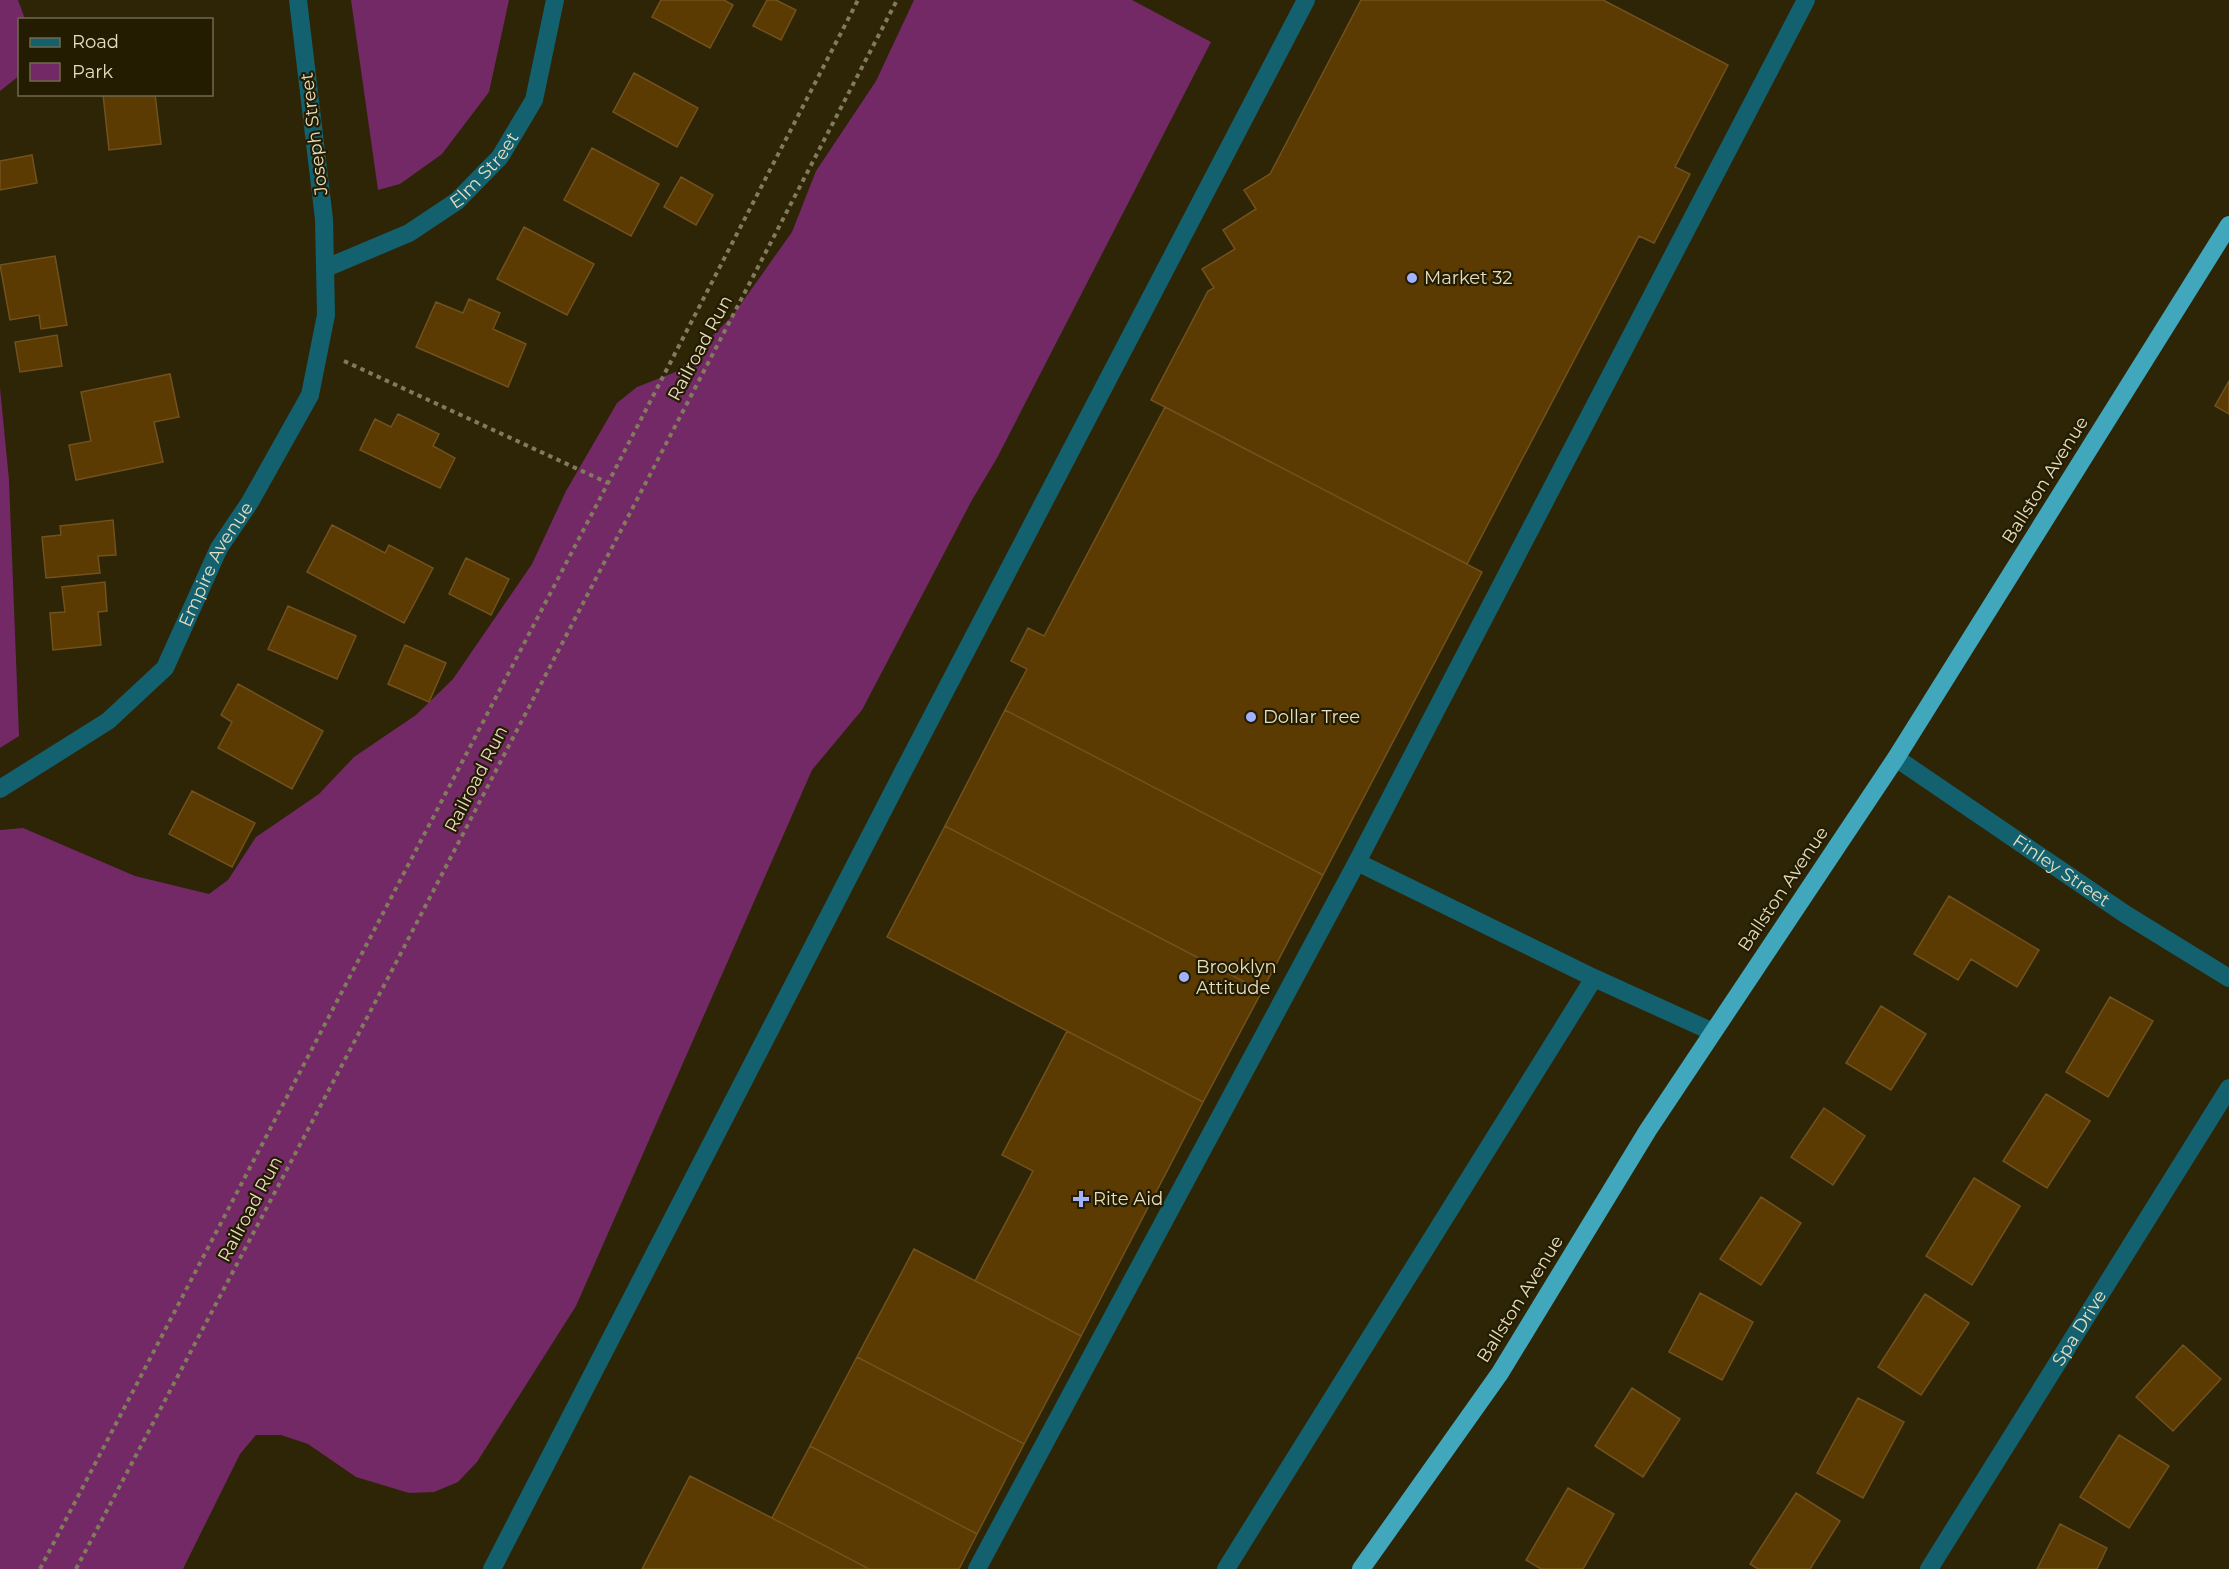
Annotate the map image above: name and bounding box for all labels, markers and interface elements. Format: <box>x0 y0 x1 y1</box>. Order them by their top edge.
legend <box>18 18 213 96</box>
text: Road <box>72 31 119 53</box>
text: Park <box>72 61 113 83</box>
street label: Joseph Street <box>296 71 333 198</box>
street label: Elm Street <box>446 128 523 214</box>
place label: Market 32 <box>1424 267 1512 289</box>
marker: Market 32 <box>1405 271 1419 285</box>
street label: Railroad Run <box>663 292 737 404</box>
street label: Ballston Avenue <box>1997 412 2093 548</box>
street label: Empire Avenue <box>174 498 258 630</box>
place label: Dollar Tree <box>1263 706 1360 728</box>
marker: Dollar Tree <box>1244 710 1258 724</box>
street label: Railroad Run <box>440 722 512 836</box>
street label: Ballston Avenue <box>1733 822 1833 956</box>
street label: Finley Street <box>2008 830 2114 911</box>
place label: Brooklyn Attitude <box>1196 956 1277 999</box>
marker: Brooklyn Attitude <box>1177 970 1191 984</box>
street label: Railroad Run <box>213 1153 287 1265</box>
place label: Rite Aid <box>1093 1188 1163 1210</box>
marker: Rite Aid <box>1074 1192 1088 1206</box>
street label: Ballston Avenue <box>1472 1231 1568 1367</box>
street label: Spa Drive <box>2047 1286 2111 1370</box>

